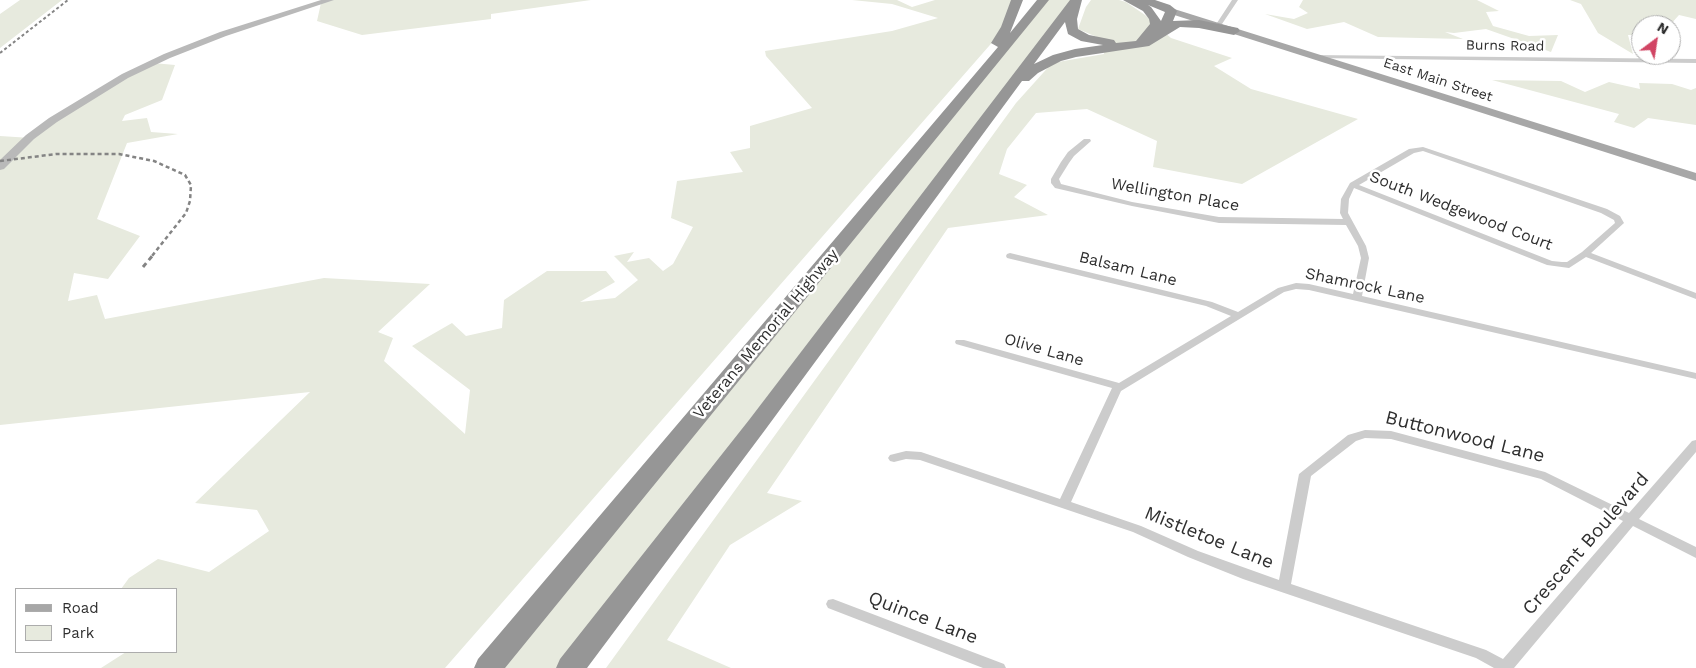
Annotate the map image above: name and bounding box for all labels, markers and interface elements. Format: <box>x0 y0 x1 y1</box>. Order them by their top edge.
north arrow <box>1631 15 1681 65</box>
text: N <box>1655 18 1672 38</box>
street label: Burns Road <box>1466 37 1544 55</box>
street label: East Main Street <box>1381 54 1495 106</box>
street label: South Wedgewood Court <box>1367 167 1555 255</box>
street label: Wellington Place <box>1109 174 1241 216</box>
street label: Veterans Memorial Highway <box>689 245 843 423</box>
street label: Balsam Lane <box>1077 248 1179 290</box>
street label: Shamrock Lane <box>1304 264 1426 308</box>
street label: Olive Lane <box>1002 329 1086 371</box>
street label: Buttonwood Lane <box>1383 406 1547 468</box>
street label: Crescent Boulevard <box>1518 468 1654 620</box>
street label: Mistletoe Lane <box>1141 502 1277 574</box>
street label: Quince Lane <box>865 587 981 649</box>
legend <box>15 588 178 653</box>
text: Road <box>62 599 99 617</box>
text: Park <box>62 624 94 642</box>

